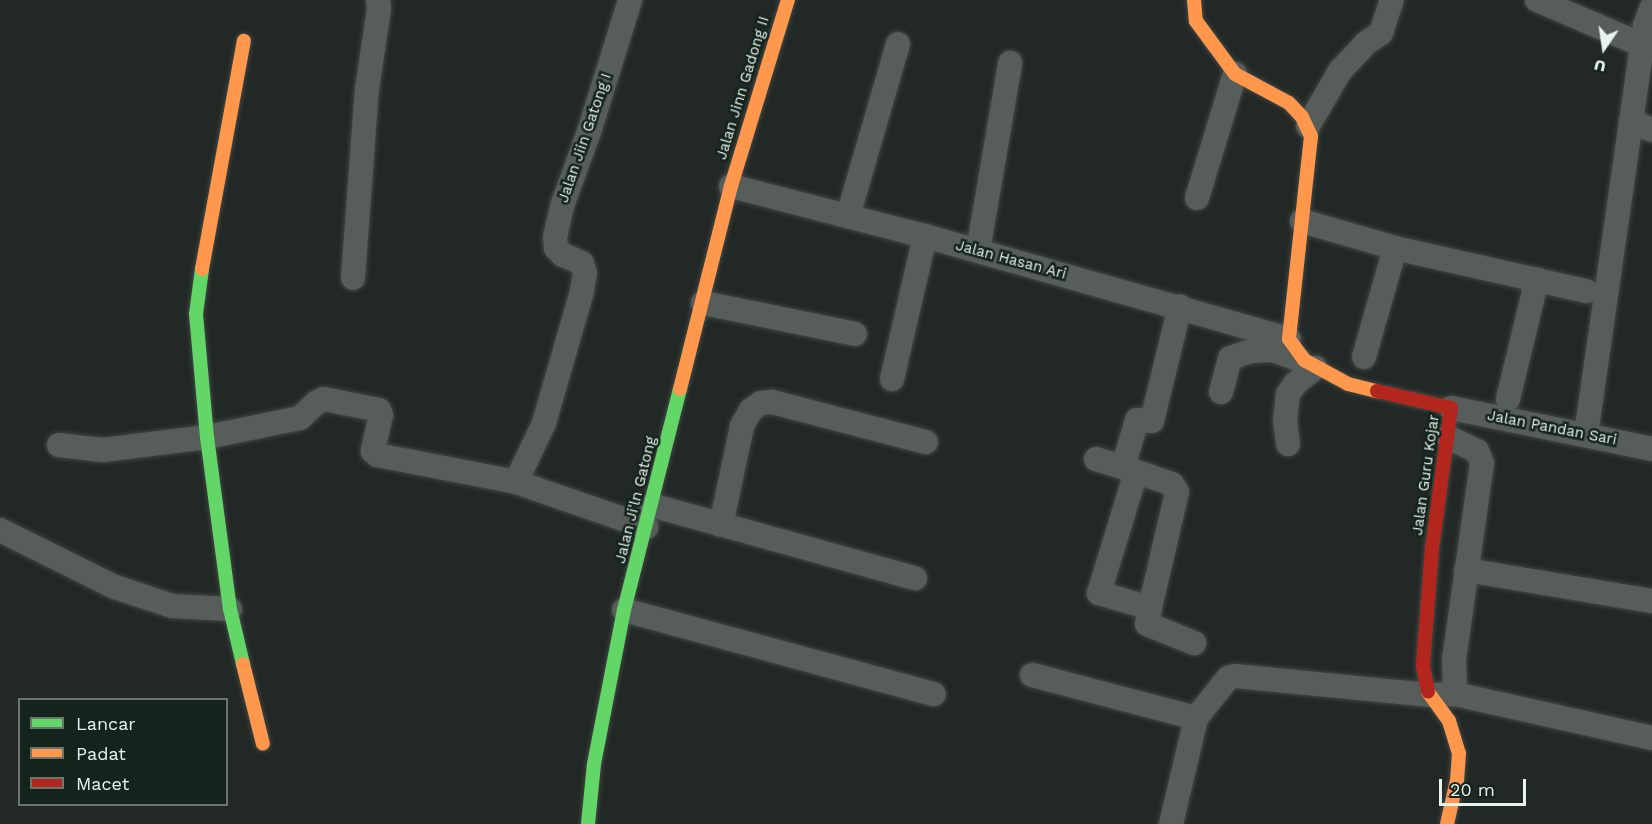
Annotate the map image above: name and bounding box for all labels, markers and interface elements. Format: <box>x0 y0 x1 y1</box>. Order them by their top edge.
street label: Jalan Jinn Gadong II <box>713 14 773 162</box>
north arrow <box>1574 18 1634 78</box>
text: U <box>1592 55 1608 77</box>
street label: Jalan Jiin Gatong I <box>554 71 616 205</box>
street label: Jalan Hasan Ari <box>953 237 1069 283</box>
street label: Jalan Pandan Sari <box>1486 407 1618 449</box>
street label: Jalan Guru Kojar <box>1409 414 1443 536</box>
street label: Jalan Ji'ln Gatong <box>611 434 661 566</box>
legend <box>18 698 228 806</box>
text: Lancar <box>76 713 136 734</box>
text: Padat <box>76 743 126 764</box>
scale bar <box>1442 767 1529 805</box>
text: Macet <box>76 773 129 794</box>
text: 20 m <box>1450 779 1495 800</box>

